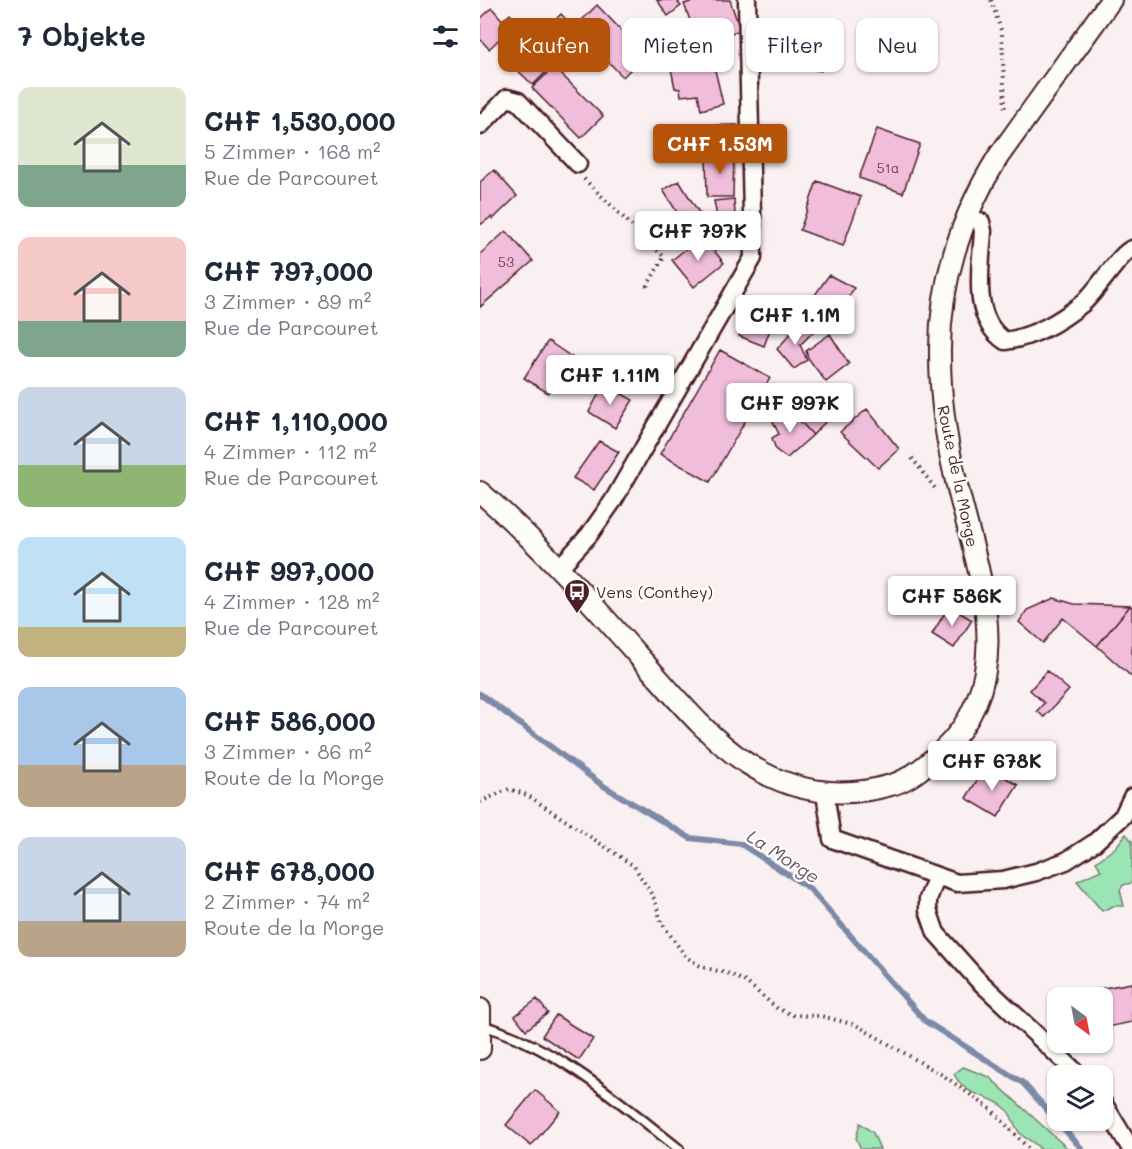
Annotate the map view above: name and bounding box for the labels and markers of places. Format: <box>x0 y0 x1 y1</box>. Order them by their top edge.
pin: CHF 1.53M <box>651 124 789 175</box>
pin: CHF 797K <box>636 211 760 262</box>
pin: CHF 1.1M <box>733 295 857 346</box>
pin: CHF 1.11M <box>541 355 679 406</box>
pin: CHF 997K <box>728 383 852 434</box>
pin: CHF 586K <box>890 576 1014 627</box>
bus stop icon: Vens (Conthey) <box>562 577 592 615</box>
place label: Vens (Conthey) <box>596 581 713 602</box>
pin: CHF 678K <box>930 741 1054 792</box>

